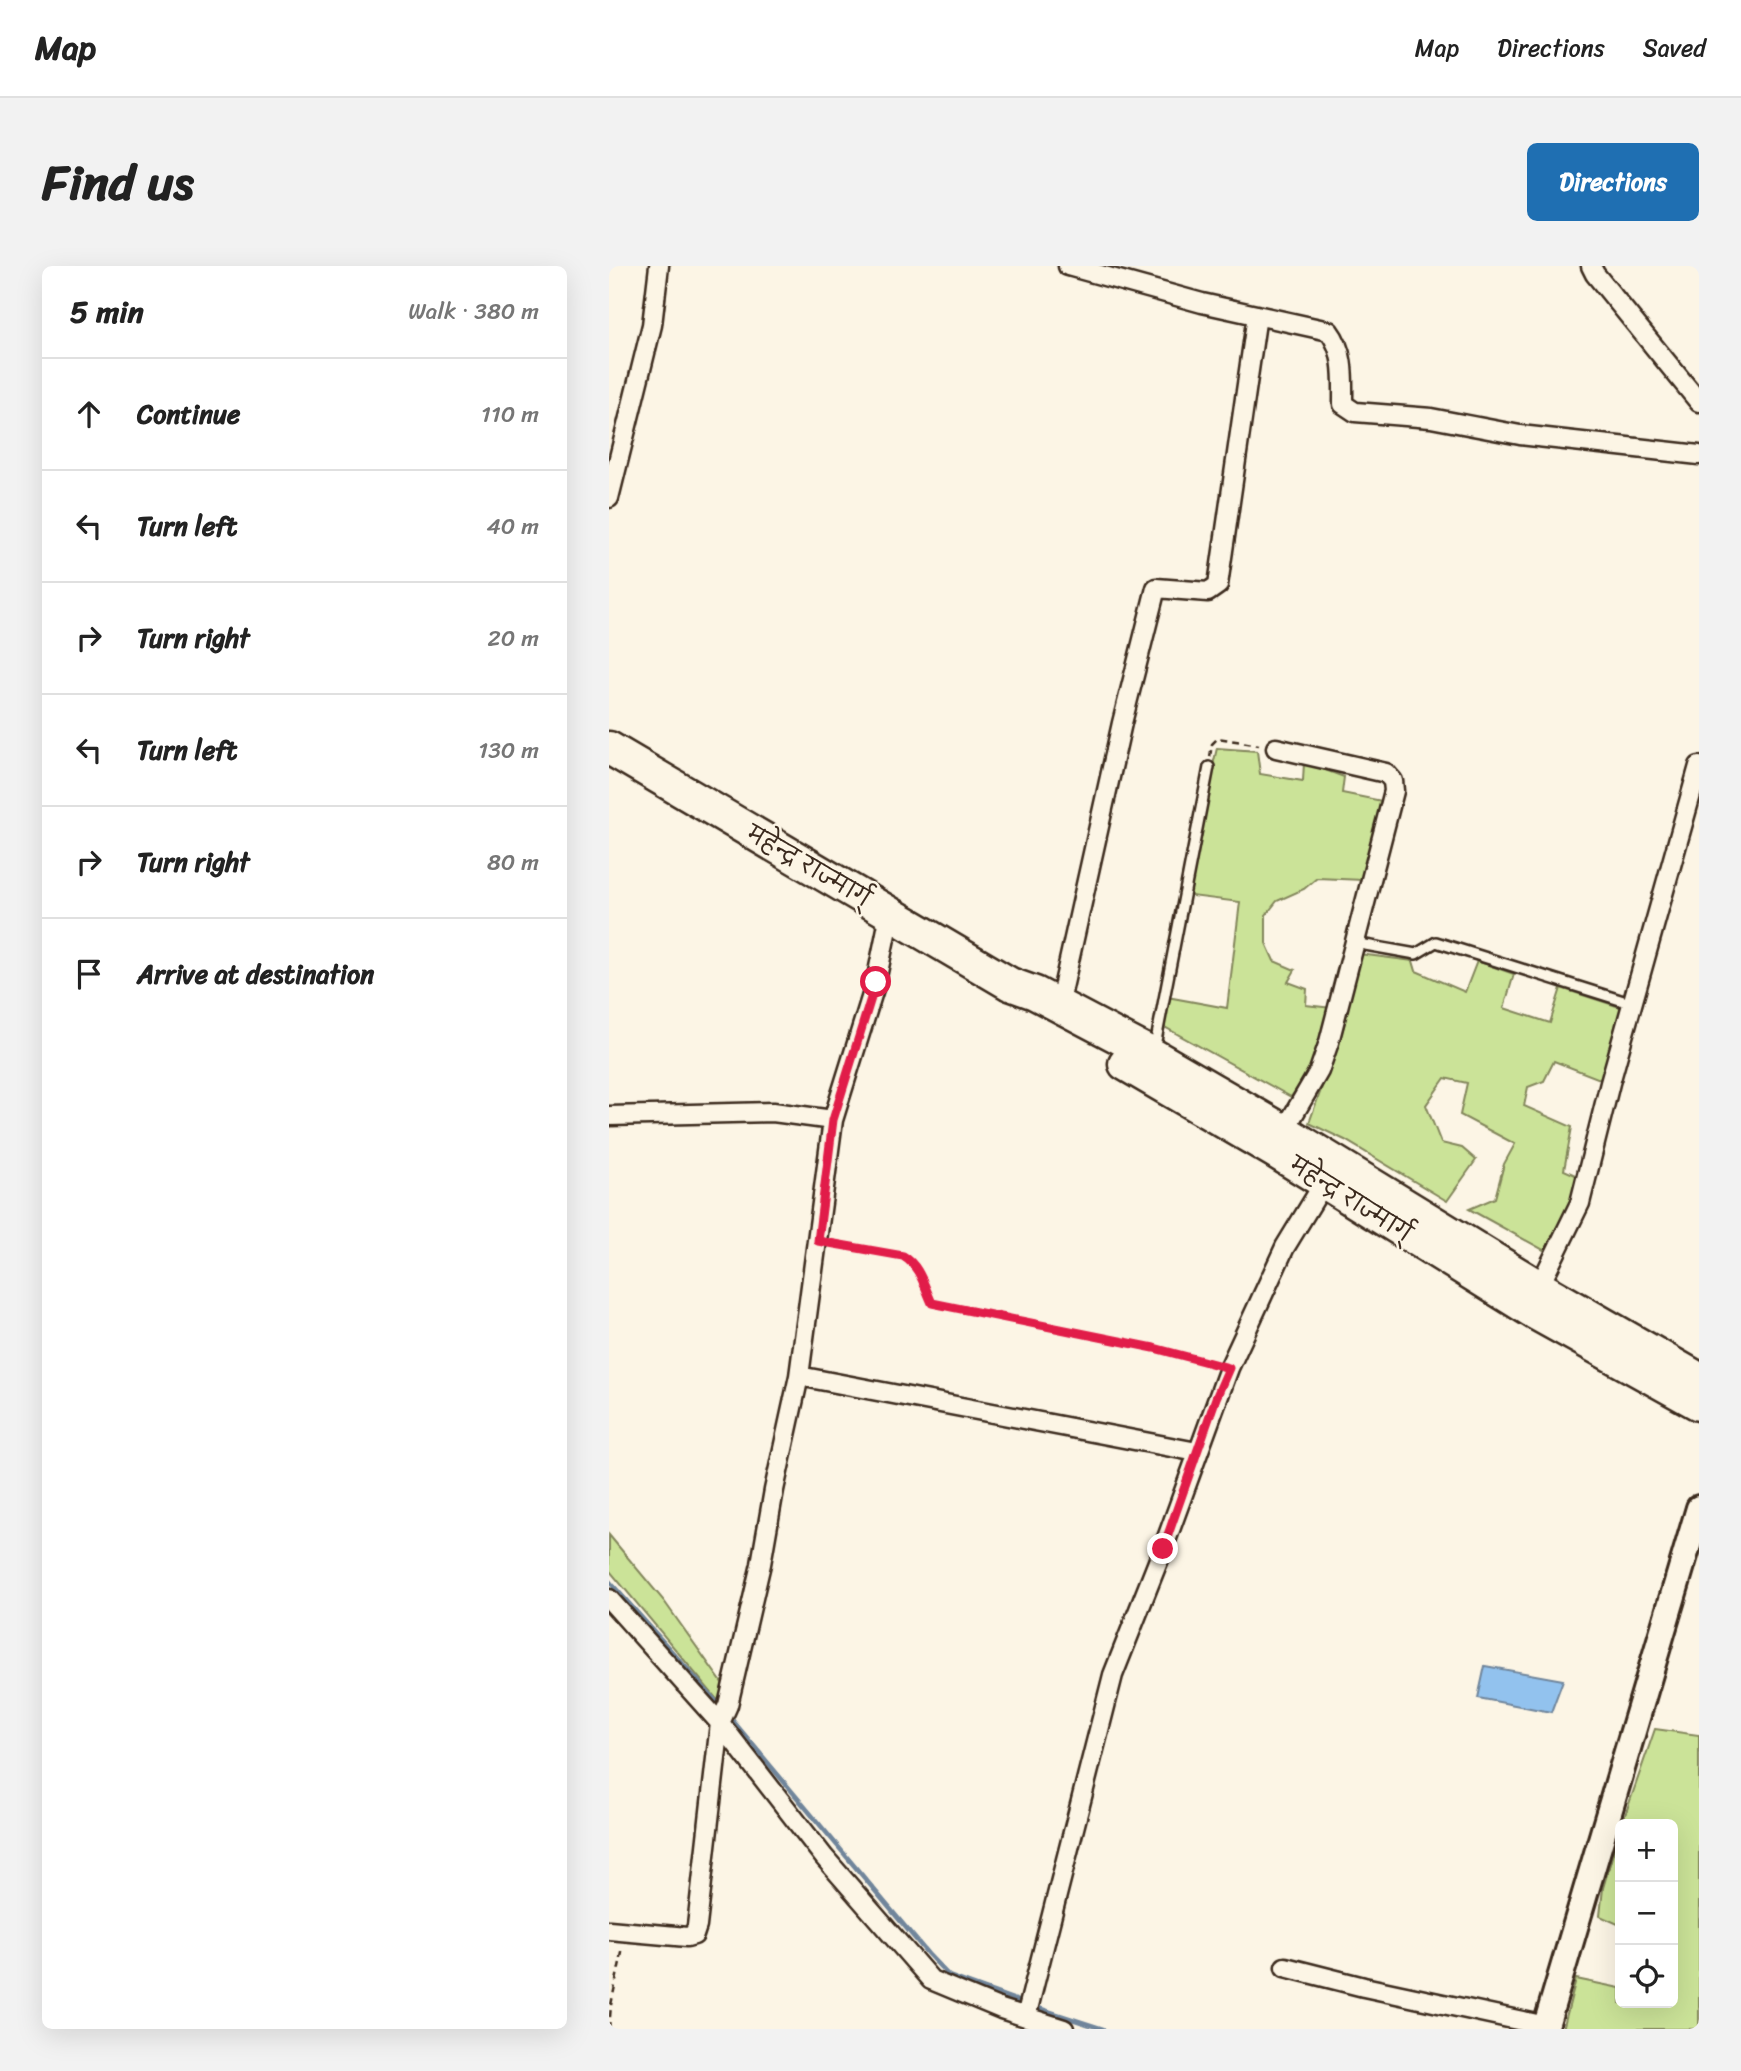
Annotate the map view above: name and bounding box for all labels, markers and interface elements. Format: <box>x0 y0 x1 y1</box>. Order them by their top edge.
text: Map <box>35 19 96 77</box>
text: Map <box>1415 27 1459 69</box>
text: Directions <box>1497 27 1605 69</box>
text: Saved <box>1643 27 1706 69</box>
text: Find us <box>42 139 194 226</box>
button: Directions <box>1527 143 1699 221</box>
text: 5 min <box>70 285 144 339</box>
text: Walk · 380 m <box>408 291 539 332</box>
text: Continue <box>137 391 240 437</box>
text: 110 m <box>481 394 539 435</box>
icon: ahead <box>70 395 108 433</box>
text: Turn left <box>137 503 237 549</box>
text: 40 m <box>486 506 539 547</box>
icon: left <box>70 507 108 545</box>
text: Turn right <box>137 615 250 661</box>
text: 20 m <box>488 618 539 659</box>
icon: right <box>70 619 108 657</box>
text: Turn left <box>137 727 237 773</box>
text: 130 m <box>478 730 539 771</box>
icon: left <box>70 731 108 769</box>
street label: महेन्द्र राज्मार्ग् <box>737 813 881 920</box>
text: Turn right <box>137 839 250 885</box>
text: 80 m <box>487 842 539 883</box>
icon: right <box>70 843 108 881</box>
text: Arrive at destination <box>137 951 374 997</box>
icon: arrive <box>70 955 108 993</box>
route start <box>860 966 891 997</box>
street label: महेन्द्र राज्मार्ग् <box>1279 1144 1422 1254</box>
route end <box>1147 1533 1178 1564</box>
map controls <box>1615 1819 1678 2008</box>
button: + <box>1615 1819 1678 1882</box>
button: − <box>1615 1882 1678 1945</box>
button: locate <box>1615 1945 1678 2008</box>

